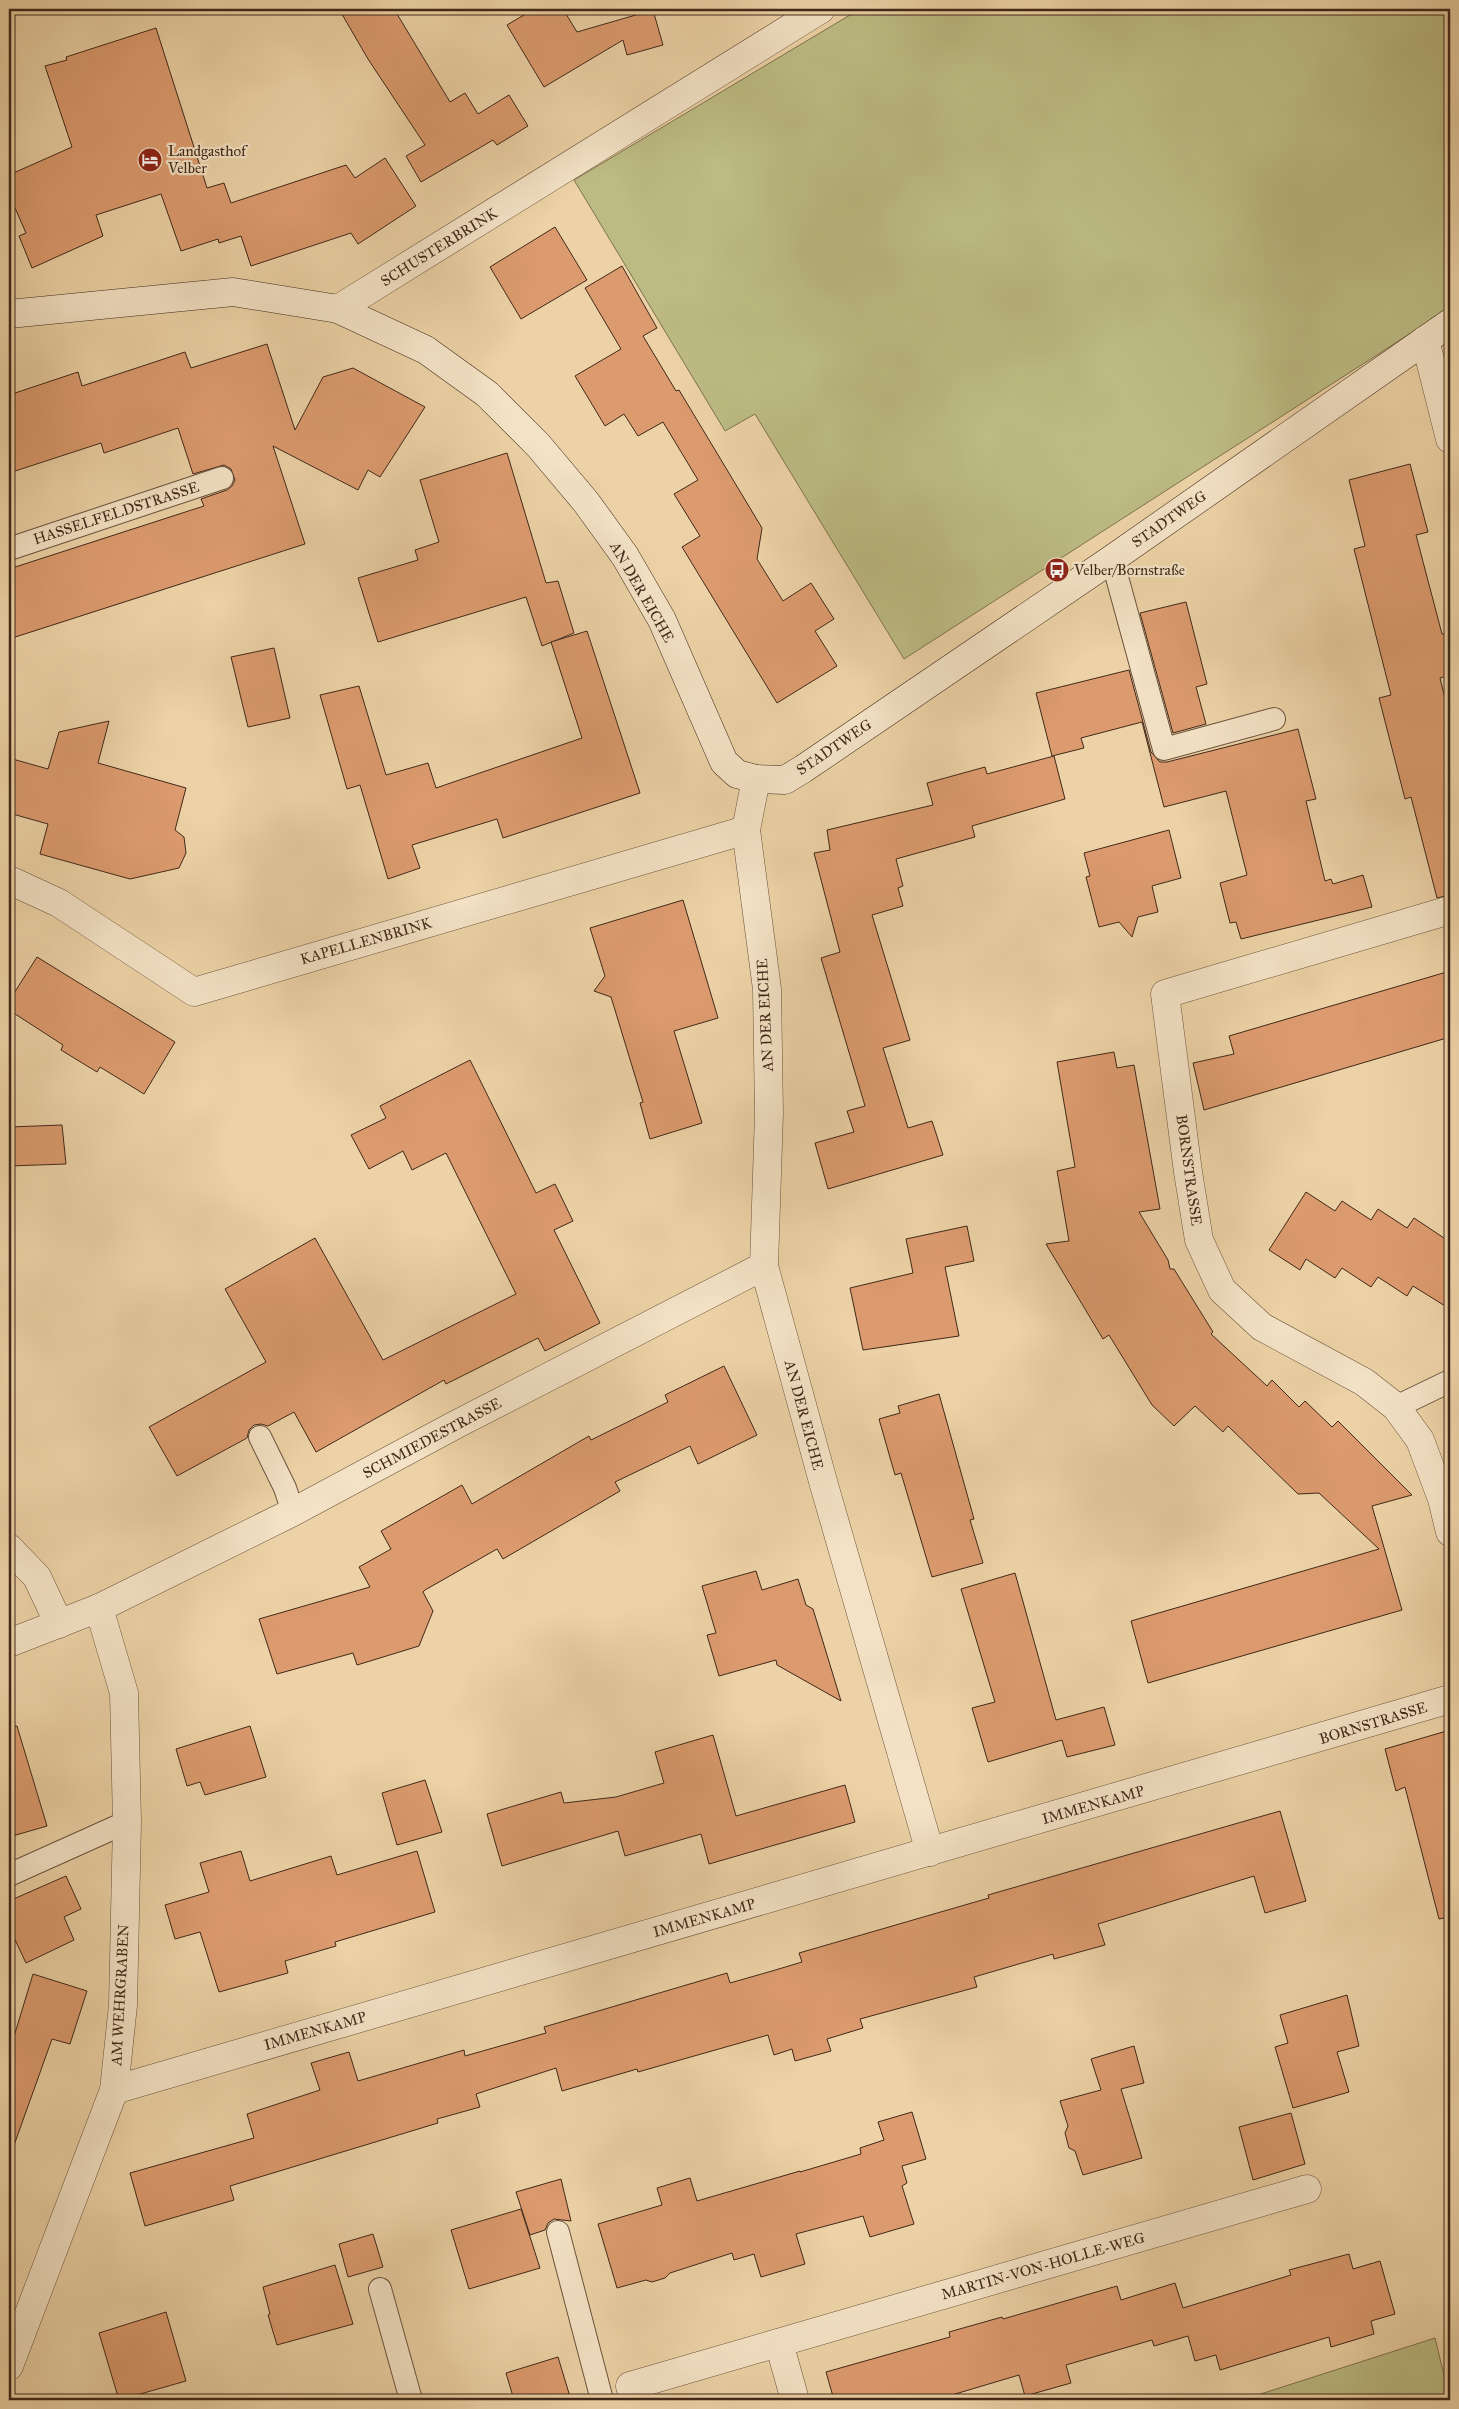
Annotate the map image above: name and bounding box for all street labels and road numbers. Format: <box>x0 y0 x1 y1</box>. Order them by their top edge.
street label: SCHUSTERBRINK <box>377 204 501 290</box>
street label: HASSELFELDSTRASSE <box>31 478 201 548</box>
street label: STADTWEG <box>1128 487 1210 551</box>
street label: AN DER EICHE <box>605 538 678 646</box>
street label: STADTWEG <box>793 715 875 779</box>
street label: KAPELLENBRINK <box>298 914 434 968</box>
street label: AN DER EICHE <box>753 958 777 1073</box>
street label: BORNSTRASSE <box>1172 1113 1206 1227</box>
street label: AN DER EICHE <box>780 1357 827 1472</box>
street label: SCHMIEDESTRASSE <box>360 1394 505 1482</box>
street label: BORNSTRASSE <box>1317 1698 1429 1748</box>
street label: IMMENKAMP <box>1040 1782 1147 1828</box>
street label: IMMENKAMP <box>651 1895 758 1941</box>
street label: AM WEHRGRABEN <box>107 1923 133 2067</box>
street label: IMMENKAMP <box>262 2008 369 2054</box>
street label: MARTIN-VON-HOLLE-WEG <box>939 2228 1147 2304</box>

